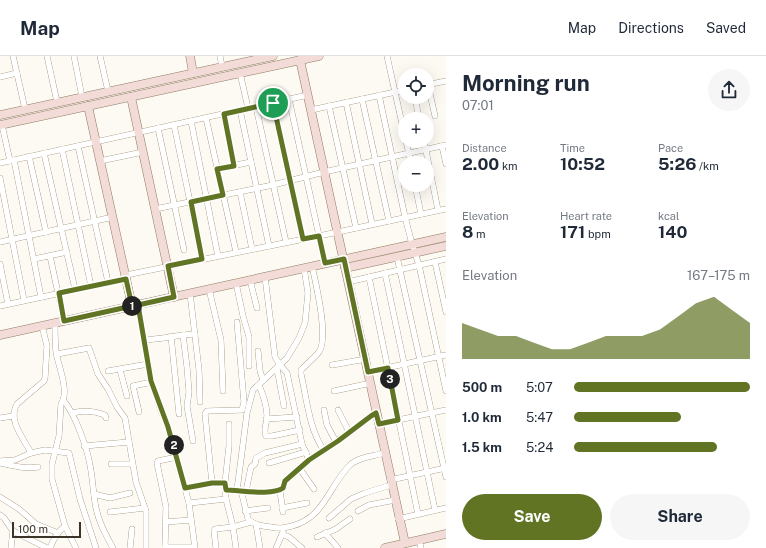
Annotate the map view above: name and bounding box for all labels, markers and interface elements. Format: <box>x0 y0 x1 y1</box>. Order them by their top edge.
text: Map <box>20 17 60 39</box>
text: Map <box>568 20 596 36</box>
text: Directions <box>618 20 684 36</box>
text: Saved <box>706 20 746 36</box>
map controls <box>398 68 434 192</box>
button: locate <box>398 68 434 104</box>
button: share <box>708 69 750 111</box>
text: Morning run <box>462 70 590 96</box>
pin <box>256 86 290 120</box>
icon: arrive <box>262 92 284 114</box>
text: 07:01 <box>462 98 494 113</box>
button: + <box>398 112 434 148</box>
text: Distance <box>462 142 507 154</box>
text: Time <box>560 142 585 154</box>
text: Pace <box>658 142 683 154</box>
text: 2.00 <box>462 154 499 174</box>
text: 10:52 <box>560 154 605 174</box>
text: 5:26 <box>658 154 696 174</box>
button: − <box>398 156 434 192</box>
text: km <box>499 160 518 172</box>
text: /km <box>696 160 719 172</box>
text: Elevation <box>462 210 509 222</box>
text: Heart rate <box>560 210 612 222</box>
text: kcal <box>658 210 679 222</box>
text: 8 <box>462 222 473 242</box>
text: 171 <box>560 222 585 242</box>
text: 140 <box>658 222 687 242</box>
text: m <box>473 228 486 240</box>
text: bpm <box>585 228 611 240</box>
text: Elevation <box>462 268 517 283</box>
text: 167–175 m <box>687 268 750 283</box>
pin: 1 <box>122 296 142 316</box>
text: 1 <box>130 300 134 312</box>
pin: 3 <box>380 369 400 389</box>
text: 3 <box>386 373 394 385</box>
text: 500 m <box>462 380 502 395</box>
text: 5:07 <box>526 380 553 395</box>
text: 1.0 km <box>462 410 502 425</box>
text: 5:47 <box>526 410 553 425</box>
pin: 2 <box>164 435 184 455</box>
text: 2 <box>171 439 178 451</box>
text: 1.5 km <box>462 440 502 455</box>
text: 5:24 <box>526 440 553 455</box>
button: Save <box>462 494 602 540</box>
button: Share <box>610 494 750 540</box>
scale bar <box>12 520 81 539</box>
text: 100 m <box>18 523 48 535</box>

